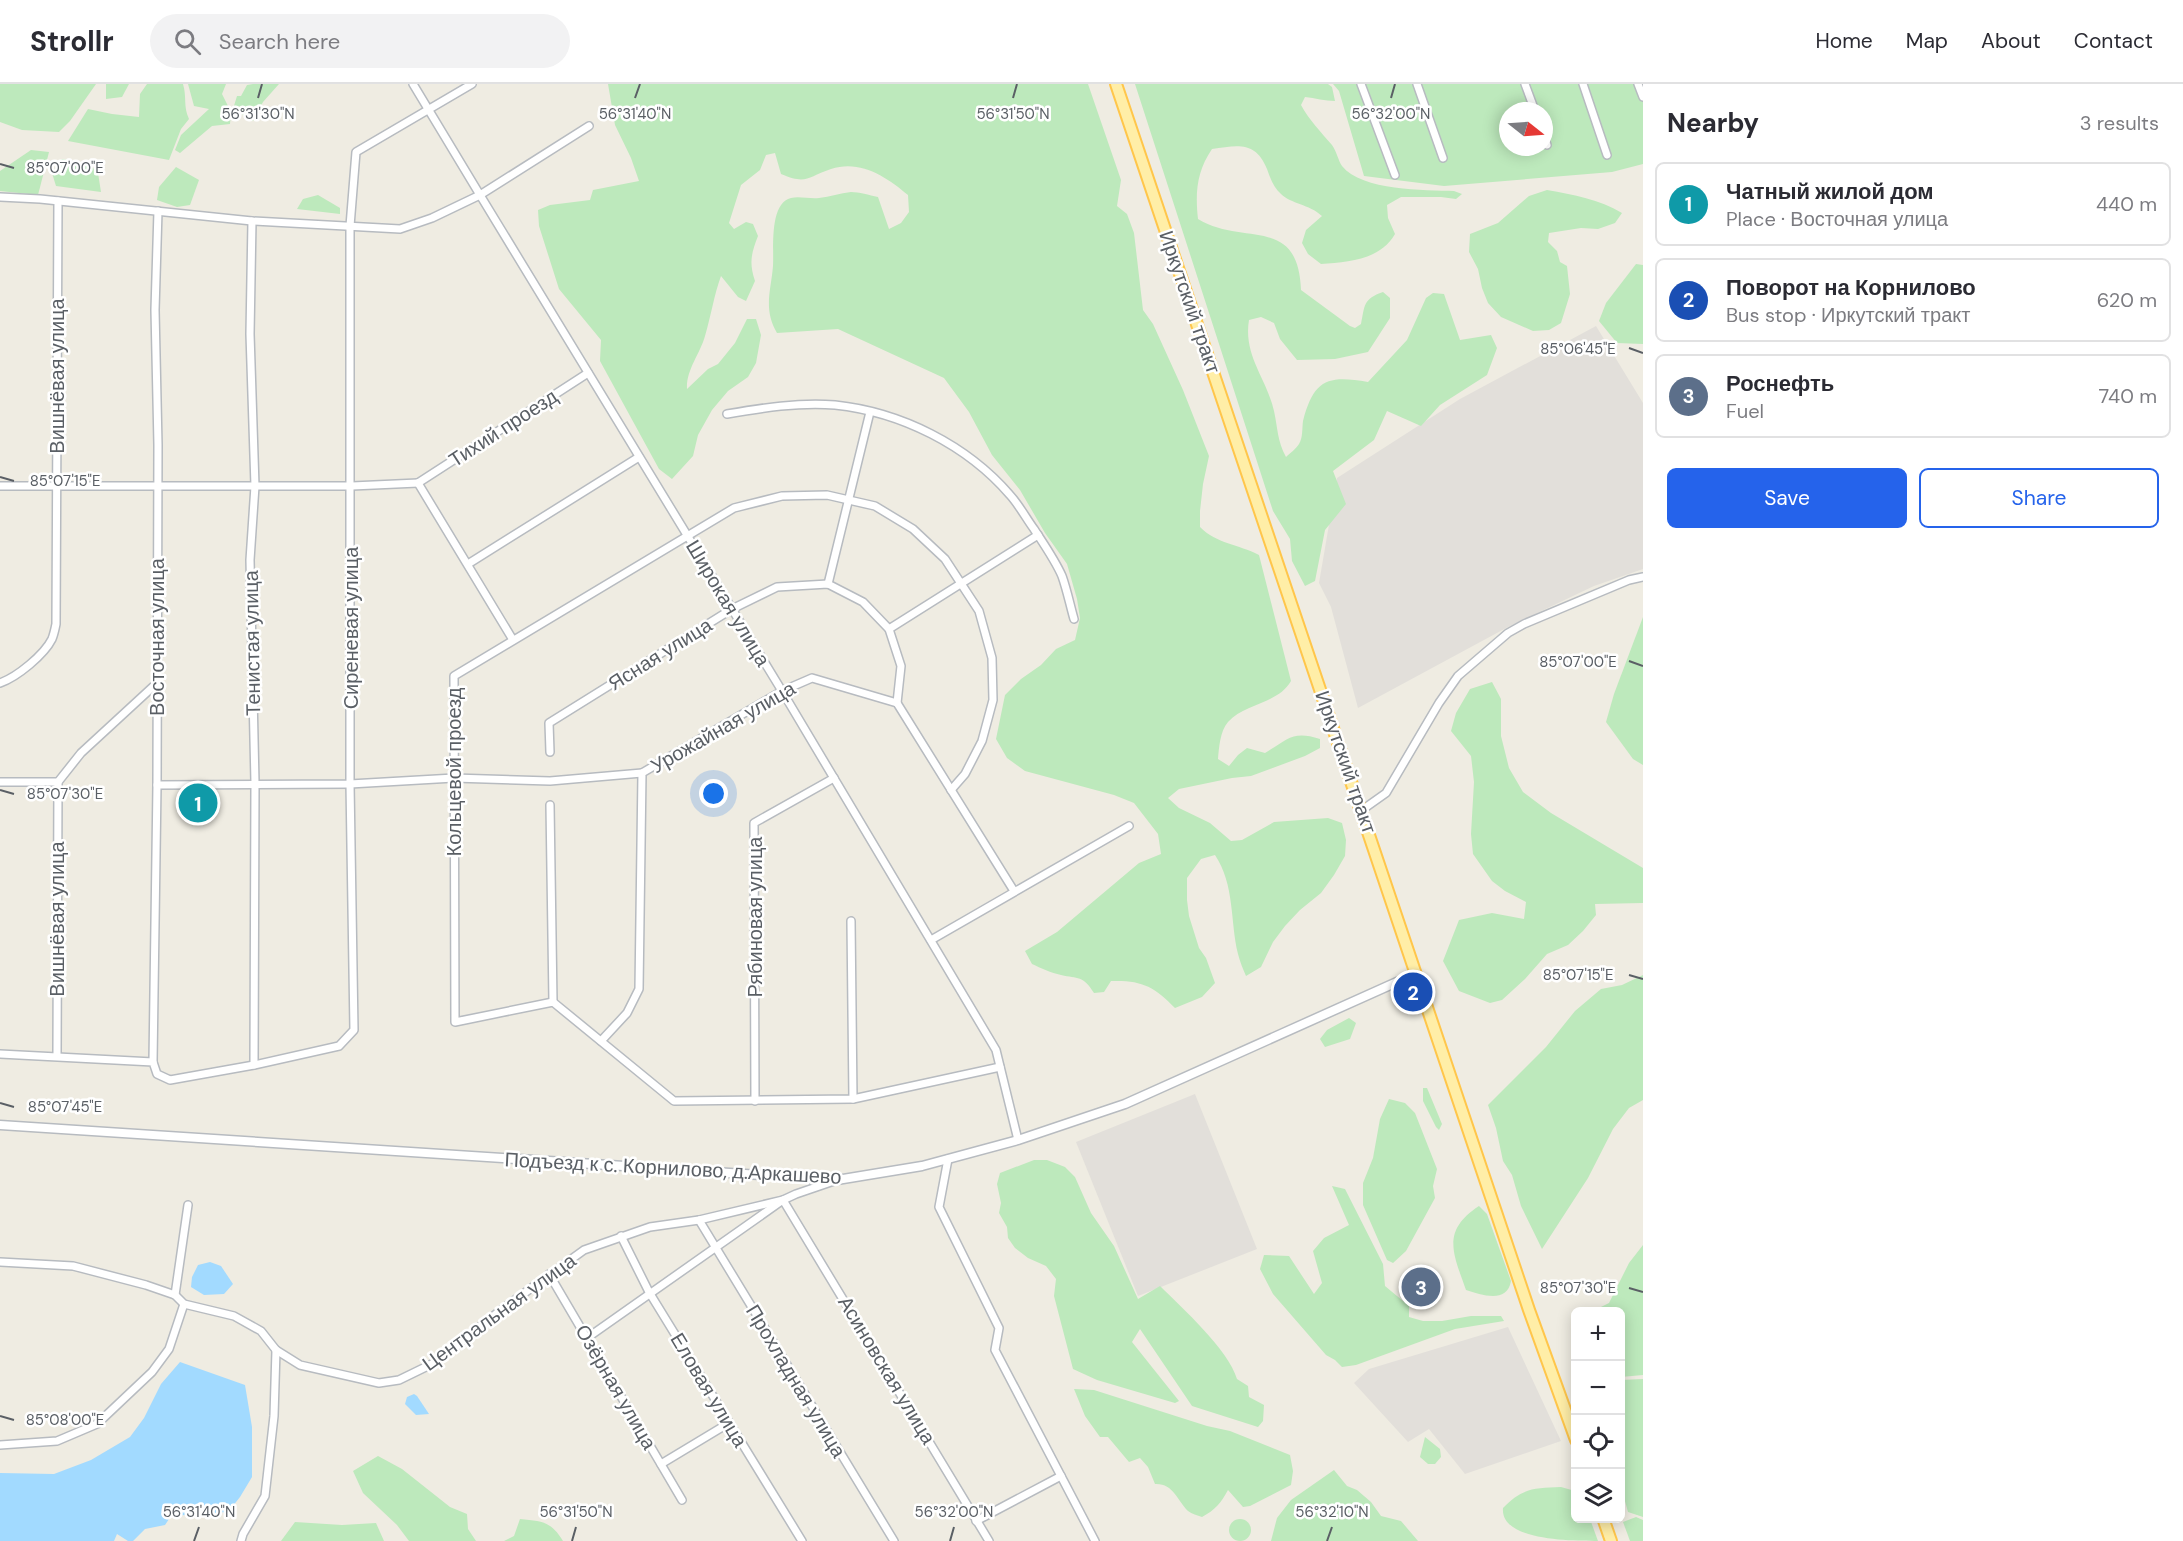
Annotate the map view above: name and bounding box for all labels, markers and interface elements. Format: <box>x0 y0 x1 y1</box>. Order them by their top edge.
search box <box>150 14 570 68</box>
text: Strollr <box>30 23 114 60</box>
icon: search <box>171 25 204 58</box>
text: Search here <box>219 27 340 56</box>
text: Home <box>1815 27 1873 55</box>
text: Map <box>1906 27 1948 55</box>
text: About <box>1981 27 2041 55</box>
text: Contact <box>2074 27 2153 55</box>
north arrow <box>1499 102 1553 156</box>
text: 56°31'30"N <box>221 104 295 124</box>
text: 56°31'40"N <box>599 104 671 124</box>
text: 56°31'50"N <box>976 104 1050 124</box>
text: 56°32'00"N <box>1352 104 1430 124</box>
text: Nearby <box>1667 106 1759 140</box>
text: 3 results <box>2080 110 2159 136</box>
text: 85°07'00"E <box>26 158 104 178</box>
text: Чатный жилой дом <box>1726 177 1934 206</box>
text: 1 <box>1685 191 1692 217</box>
text: 440 m <box>2096 191 2157 217</box>
text: Place · Восточная улица <box>1726 206 1948 232</box>
street label: Иркутский тракт <box>1153 227 1227 377</box>
text: Поворот на Корнилово <box>1726 273 1976 302</box>
text: 2 <box>1683 287 1694 313</box>
text: 620 m <box>2097 287 2157 313</box>
street label: Вишнёвая улица <box>44 297 70 454</box>
text: Bus stop · Иркутский тракт <box>1726 302 1970 328</box>
text: 85°06'45"E <box>1540 339 1616 359</box>
text: Роснефть <box>1726 369 1834 398</box>
street label: Тихий проезд <box>444 383 562 473</box>
text: 3 <box>1682 383 1695 409</box>
text: 740 m <box>2099 383 2157 409</box>
text: Fuel <box>1726 398 1764 424</box>
button: Save <box>1667 468 1907 528</box>
button: Share <box>1919 468 2159 528</box>
text: 85°07'15"E <box>30 471 100 491</box>
street label: Широкая улица <box>680 535 776 672</box>
street label: Сиреневая улица <box>338 546 364 709</box>
street label: Восточная улица <box>144 557 170 716</box>
street label: Тенистая улица <box>238 569 266 716</box>
street label: Ясная улица <box>603 611 718 696</box>
text: 85°07'00"E <box>1539 652 1617 672</box>
street label: Урожайная улица <box>646 675 801 779</box>
street label: Кольцевой проезд <box>441 687 467 856</box>
street label: Иркутский тракт <box>1309 687 1383 837</box>
your location <box>699 779 728 808</box>
pin: 1 <box>178 780 218 826</box>
text: 85°07'30"E <box>27 784 103 804</box>
street label: Рябиновая улица <box>742 836 768 997</box>
street label: Вишнёвая улица <box>44 840 70 997</box>
text: 85°07'15"E <box>1543 965 1613 985</box>
pin: 2 <box>1394 970 1432 1014</box>
text: 85°07'45"E <box>28 1097 102 1117</box>
street label: Подъезд к с. Корнилово, д.Аркашево <box>504 1146 842 1190</box>
street label: Центральная улица <box>417 1247 582 1377</box>
pin: 3 <box>1402 1264 1440 1310</box>
text: 85°07'30"E <box>1540 1278 1616 1298</box>
street label: Асиновская улица <box>832 1291 942 1450</box>
street label: Прохладная улица <box>740 1300 852 1463</box>
map controls <box>1571 1307 1625 1523</box>
button: + <box>1571 1307 1625 1361</box>
street label: Озёрная улица <box>570 1320 663 1455</box>
street label: Еловая улица <box>665 1328 754 1453</box>
button: − <box>1571 1361 1625 1415</box>
text: 85°08'00"E <box>26 1410 104 1430</box>
button: locate <box>1571 1415 1625 1469</box>
button: layers <box>1571 1469 1625 1523</box>
text: 56°31'40"N <box>163 1502 235 1522</box>
text: 56°31'50"N <box>539 1502 613 1522</box>
text: 56°32'00"N <box>915 1502 993 1522</box>
text: 56°32'10"N <box>1295 1502 1369 1522</box>

